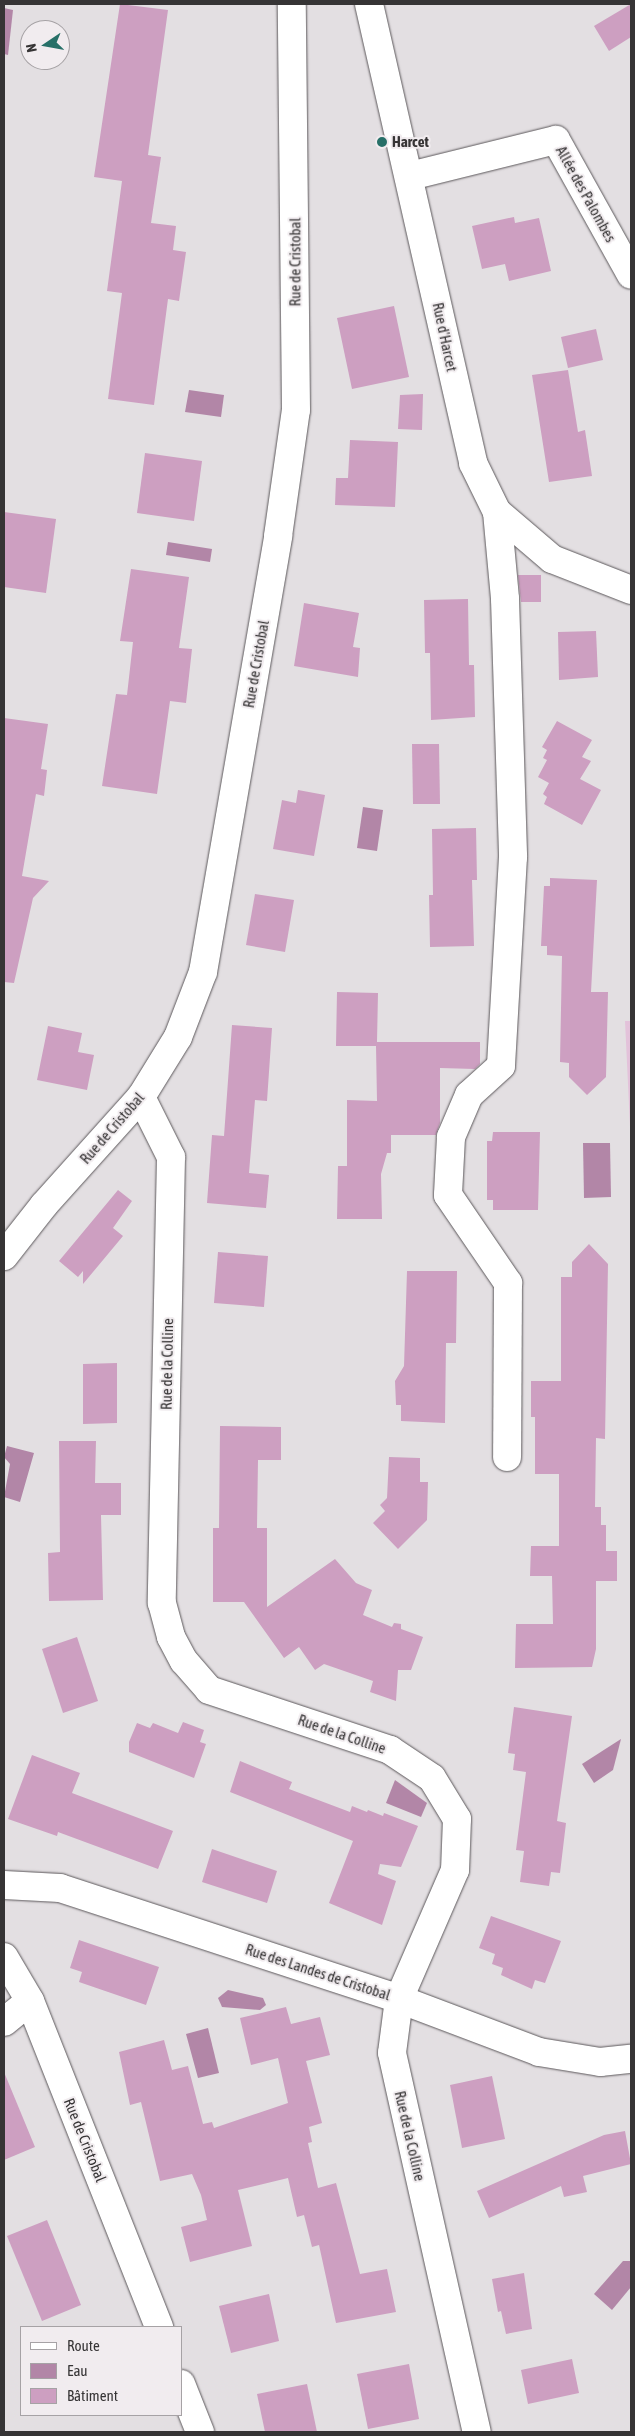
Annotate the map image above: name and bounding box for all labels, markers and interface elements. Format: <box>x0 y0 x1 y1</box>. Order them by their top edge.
north arrow <box>20 20 70 70</box>
text: N <box>23 42 40 54</box>
place label: Harcet <box>392 133 429 151</box>
marker: Harcet <box>376 136 388 148</box>
street label: Allée des Palombes <box>552 143 620 245</box>
street label: Rue de Cristobal <box>286 218 304 306</box>
street label: Rue d'Harcet <box>429 301 461 373</box>
street label: Rue de Cristobal <box>239 619 273 709</box>
street label: Rue de Cristobal <box>76 1089 148 1167</box>
street label: Rue de la Colline <box>157 1318 177 1410</box>
street label: Rue de la Colline <box>296 1711 388 1757</box>
street label: Rue des Landes de Cristobal <box>243 1940 393 2004</box>
street label: Rue de la Colline <box>391 2089 429 2183</box>
street label: Rue de Cristobal <box>60 2095 110 2185</box>
legend <box>20 2326 182 2416</box>
text: Route <box>67 2337 100 2354</box>
text: Eau <box>67 2362 88 2379</box>
text: Bâtiment <box>67 2387 118 2404</box>

